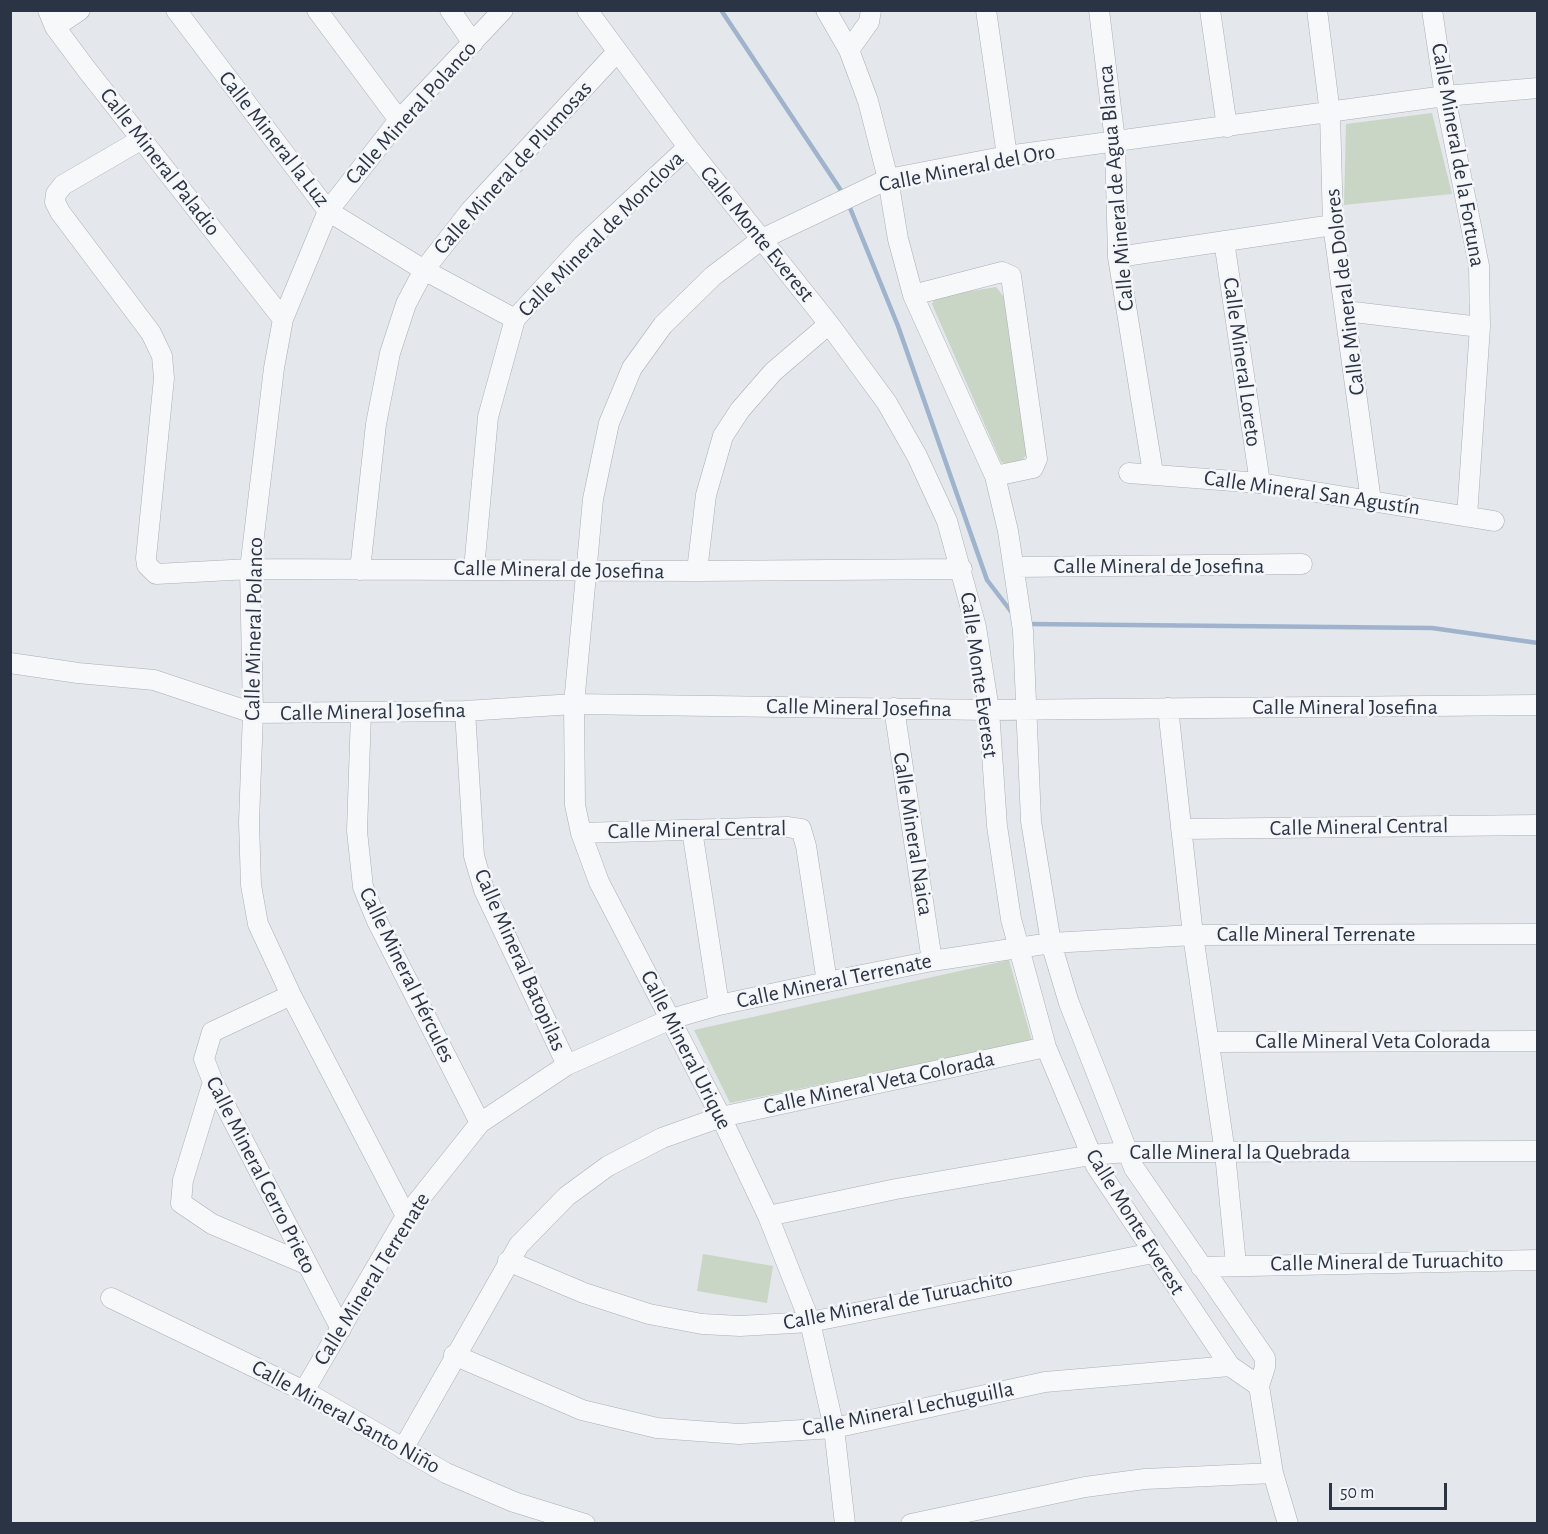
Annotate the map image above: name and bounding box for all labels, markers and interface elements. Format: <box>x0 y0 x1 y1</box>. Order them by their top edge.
street label: Calle Mineral Polanco <box>340 36 482 190</box>
street label: Calle Mineral de la Fortuna <box>1425 41 1491 269</box>
street label: Calle Mineral de Agua Blanca <box>1092 64 1140 312</box>
street label: Calle Mineral la Luz <box>213 66 335 212</box>
street label: Calle Mineral de Plumosas <box>428 76 598 260</box>
street label: Calle Mineral Paladio <box>94 83 226 241</box>
street label: Calle Mineral del Oro <box>877 138 1057 198</box>
street label: Calle Mineral de Monclova <box>512 145 690 323</box>
street label: Calle Monte Everest <box>694 161 820 307</box>
street label: Calle Mineral de Dolores <box>1319 187 1371 397</box>
street label: Calle Mineral Loreto <box>1217 276 1267 448</box>
street label: Calle Mineral San Agustín <box>1202 465 1422 521</box>
street label: Calle Mineral Polanco <box>239 537 269 721</box>
street label: Calle Mineral de Josefina <box>1054 553 1264 579</box>
street label: Calle Mineral de Josefina <box>453 555 665 585</box>
street label: Calle Monte Everest <box>954 590 1004 760</box>
street label: Calle Mineral Josefina <box>766 693 952 723</box>
street label: Calle Mineral Josefina <box>1252 694 1438 720</box>
street label: Calle Mineral Josefina <box>280 697 466 727</box>
street label: Calle Mineral Naica <box>887 750 939 918</box>
street label: Calle Mineral Central <box>1270 812 1448 842</box>
street label: Calle Mineral Central <box>608 815 786 845</box>
street label: Calle Mineral Batopilas <box>468 865 572 1055</box>
street label: Calle Mineral Hércules <box>353 883 461 1067</box>
street label: Calle Mineral Terrenate <box>1217 921 1415 947</box>
street label: Calle Mineral Terrenate <box>734 947 934 1015</box>
street label: Calle Mineral Urique <box>635 966 737 1134</box>
street label: Calle Mineral Veta Colorada <box>1255 1028 1491 1054</box>
street label: Calle Mineral Veta Colorada <box>761 1046 997 1120</box>
street label: Calle Mineral Cerro Prieto <box>200 1072 322 1278</box>
street label: Calle Mineral la Quebrada <box>1130 1139 1350 1165</box>
street label: Calle Monte Everest <box>1080 1144 1190 1300</box>
street label: Calle Mineral Terrenate <box>308 1188 436 1370</box>
street label: Calle Mineral de Turuachito <box>1270 1247 1504 1277</box>
street label: Calle Mineral de Turuachito <box>781 1266 1015 1336</box>
street label: Calle Mineral Santo Niño <box>247 1354 445 1480</box>
street label: Calle Mineral Lechuguilla <box>800 1376 1016 1442</box>
scale bar <box>1332 1471 1450 1509</box>
text: 50 m <box>1340 1484 1374 1502</box>

